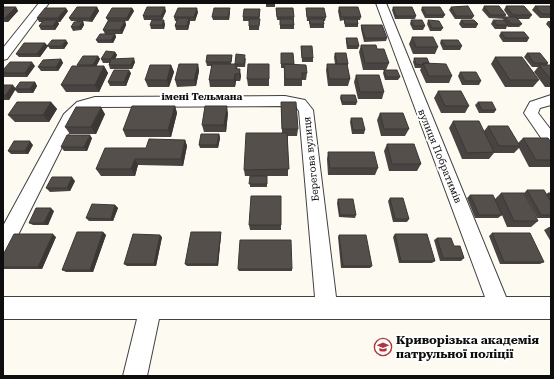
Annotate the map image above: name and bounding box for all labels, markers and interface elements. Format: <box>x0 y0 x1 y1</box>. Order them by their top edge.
district label: імені Тельмана <box>162 91 243 102</box>
street label: вулиця Побратимів <box>416 107 464 205</box>
street label: Берегова вулиця <box>301 116 321 202</box>
place label: Криворізька академія патрульної поліції <box>396 333 539 361</box>
school or university icon: Криворізька академія патрульної поліції <box>373 337 393 357</box>

